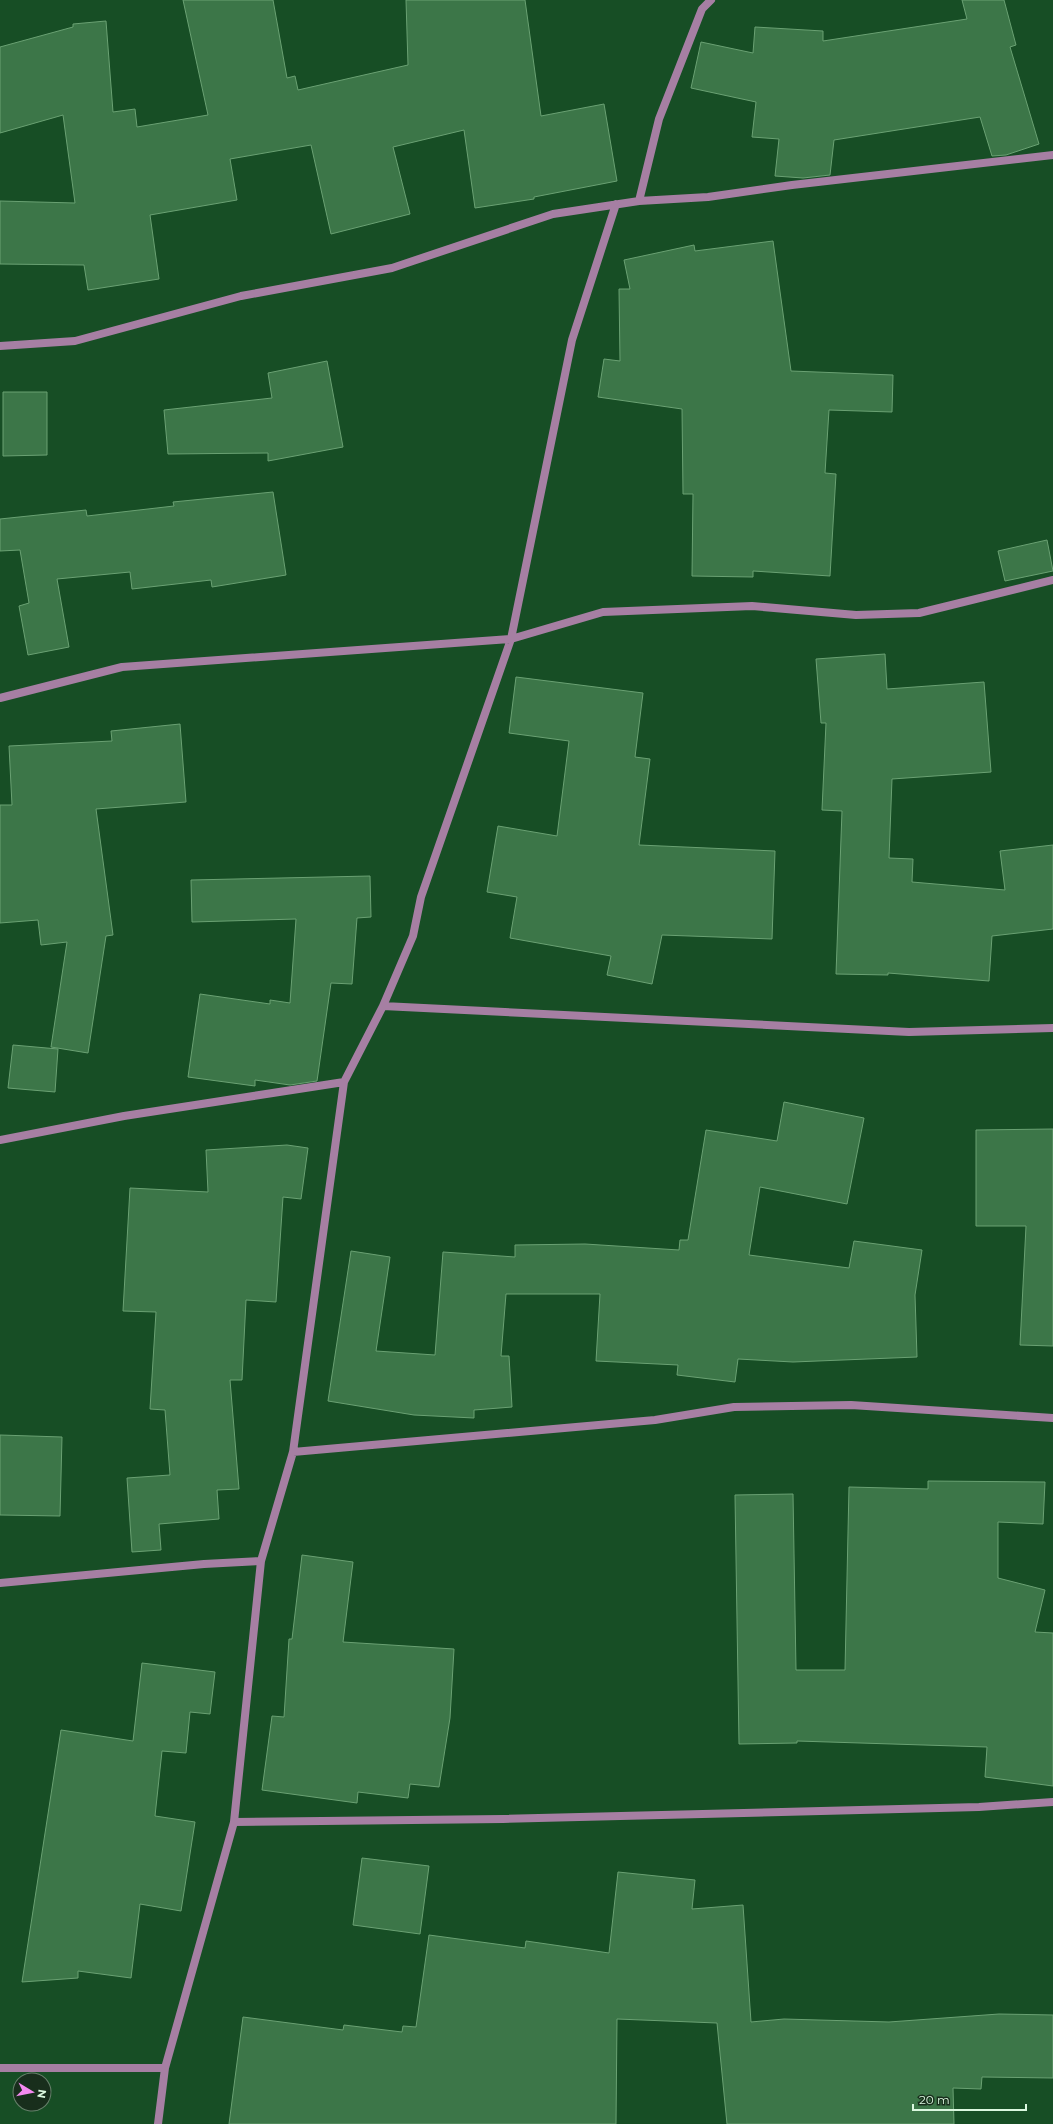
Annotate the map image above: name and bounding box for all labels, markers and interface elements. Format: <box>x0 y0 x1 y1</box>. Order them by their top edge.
north arrow <box>12 2072 52 2112</box>
scale bar <box>913 2086 1026 2112</box>
text: N <box>34 2088 50 2099</box>
text: 20 m <box>919 2092 950 2107</box>

